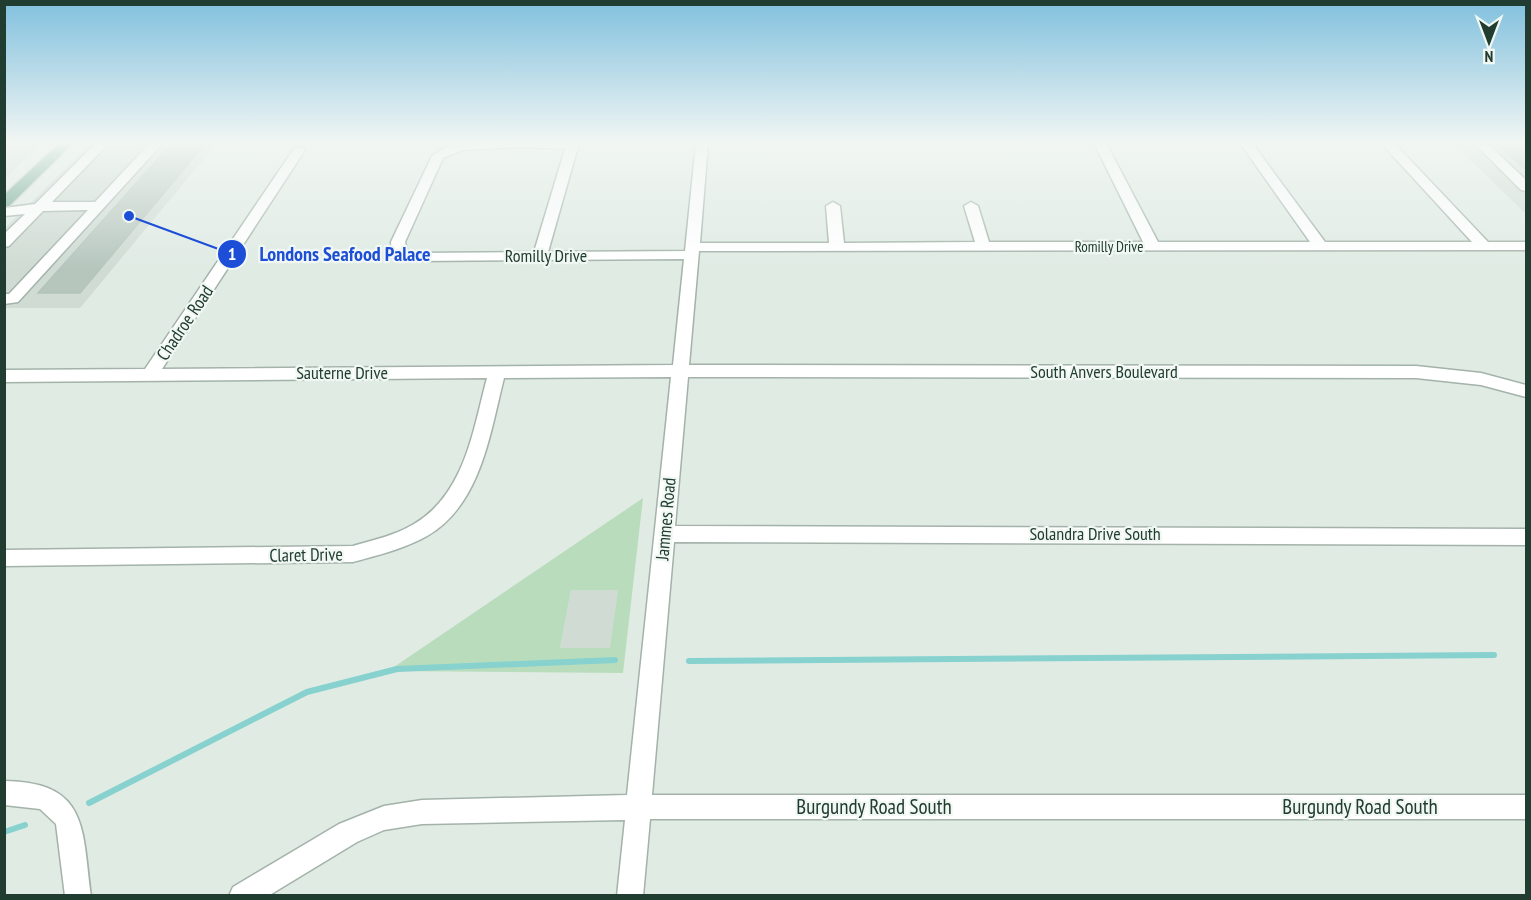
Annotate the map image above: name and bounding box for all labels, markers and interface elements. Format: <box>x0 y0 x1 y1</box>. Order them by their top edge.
north arrow <box>1459 12 1519 72</box>
text: N <box>1485 47 1493 67</box>
callout: Londons Seafood Palace <box>217 235 443 273</box>
street label: Romilly Drive <box>1075 237 1143 256</box>
text: Londons Seafood Palace <box>259 241 431 267</box>
text: 1 <box>228 242 236 265</box>
street label: Romilly Drive <box>505 244 587 267</box>
street label: Chadroe Road <box>151 281 218 365</box>
street label: South Anvers Boulevard <box>1030 360 1178 383</box>
street label: Sauterne Drive <box>296 361 388 384</box>
street label: Jammes Road <box>650 477 681 562</box>
street label: Solandra Drive South <box>1029 522 1161 545</box>
street label: Claret Drive <box>269 542 343 567</box>
street label: Burgundy Road South <box>796 793 952 820</box>
street label: Burgundy Road South <box>1282 793 1438 820</box>

